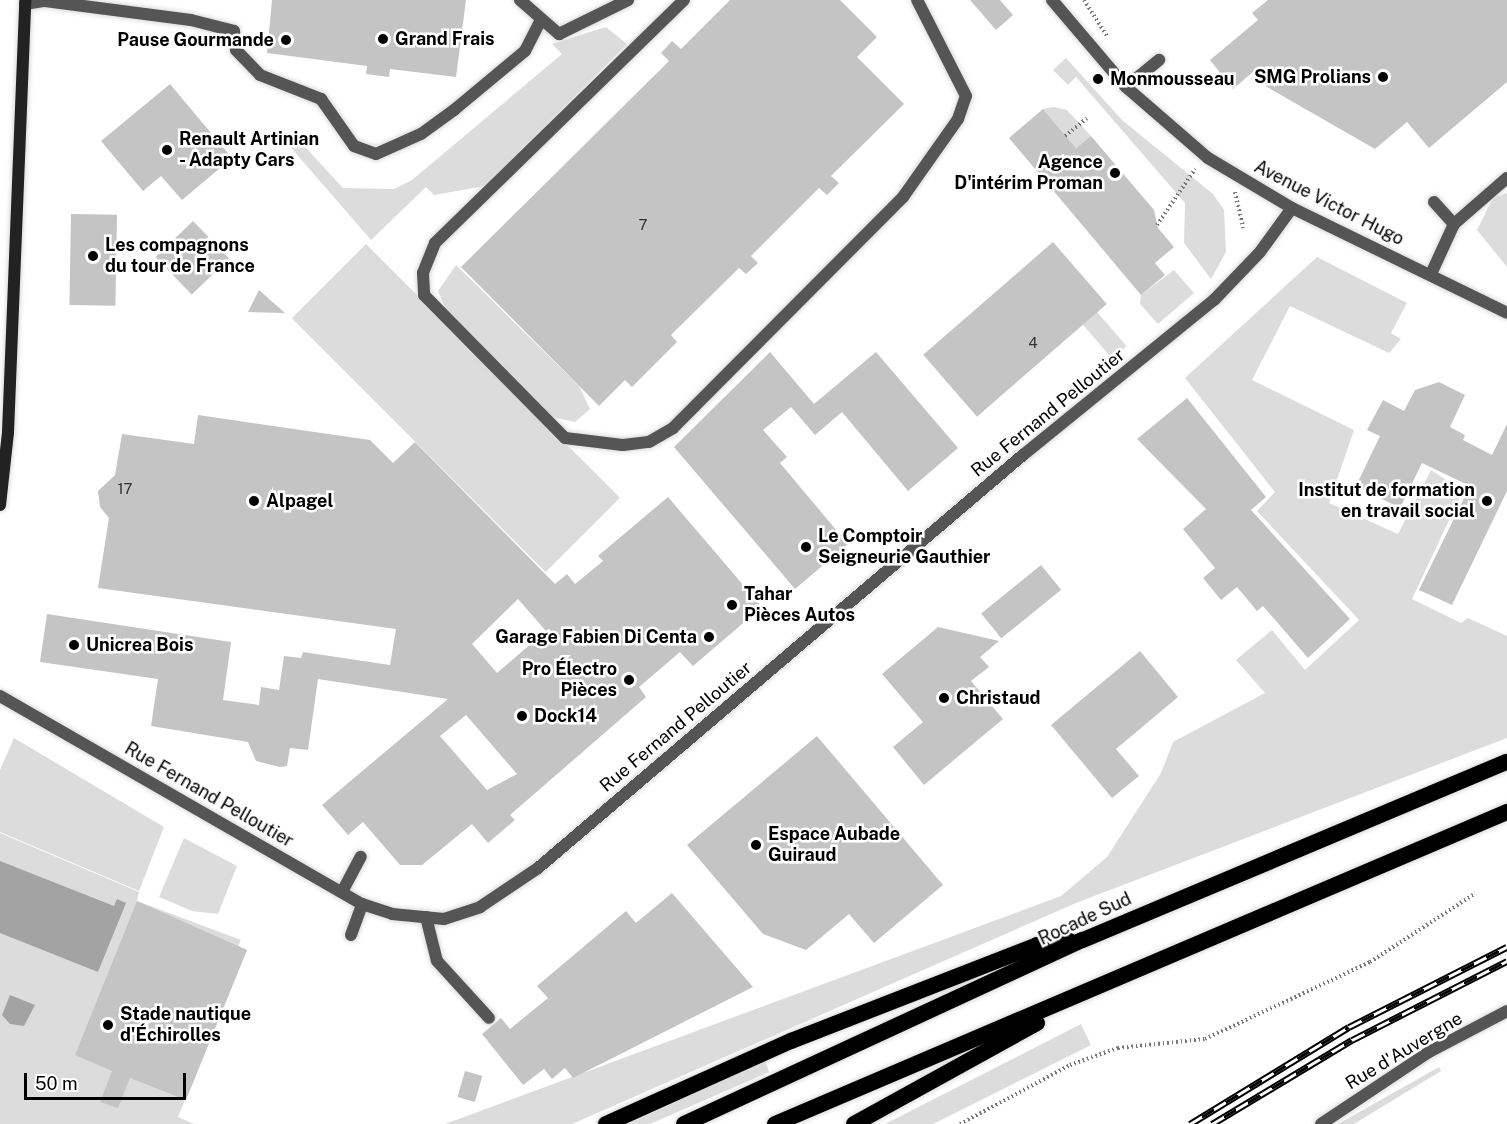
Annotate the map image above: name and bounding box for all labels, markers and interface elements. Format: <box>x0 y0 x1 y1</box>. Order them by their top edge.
place label: Grand Frais <box>395 28 495 50</box>
place label: Pause Gourmande <box>117 29 274 51</box>
marker: Grand Frais <box>376 32 390 46</box>
marker: Pause Gourmande <box>279 33 293 47</box>
place label: SMG Prolians <box>1254 66 1371 88</box>
place label: Monmousseau <box>1110 68 1235 90</box>
marker: SMG Prolians <box>1376 70 1390 84</box>
marker: Monmousseau <box>1091 72 1105 86</box>
place label: Renault Artinian - Adapty Cars <box>179 129 319 172</box>
marker: Renault Artinian - Adapty Cars <box>160 143 174 157</box>
place label: Agence D'intérim Proman <box>954 152 1103 195</box>
street label: Avenue Victor Hugo <box>1250 156 1408 250</box>
marker: Agence D'intérim Proman <box>1108 166 1122 180</box>
house number: 7 <box>638 216 648 234</box>
place label: Les compagnons du tour de France <box>105 235 255 278</box>
marker: Les compagnons du tour de France <box>86 249 100 263</box>
house number: 4 <box>1028 334 1038 352</box>
street label: Rue Fernand Pelloutier <box>967 344 1129 482</box>
house number: 17 <box>117 480 133 498</box>
place label: Institut de formation en travail social <box>1298 480 1475 522</box>
place label: Alpagel <box>266 490 333 512</box>
marker: Alpagel <box>247 494 261 508</box>
marker: Institut de formation en travail social <box>1480 494 1494 508</box>
place label: Le Comptoir Seigneurie Gauthier <box>818 526 991 568</box>
marker: Le Comptoir Seigneurie Gauthier <box>799 540 813 554</box>
place label: Tahar Pièces Autos <box>744 584 855 626</box>
marker: Tahar Pièces Autos <box>725 598 739 612</box>
place label: Garage Fabien Di Centa <box>495 626 697 648</box>
marker: Garage Fabien Di Centa <box>702 630 716 644</box>
place label: Unicrea Bois <box>86 634 193 656</box>
marker: Unicrea Bois <box>67 638 81 652</box>
street label: Rue Fernand Pelloutier <box>596 657 756 797</box>
place label: Pro Électro Pièces <box>522 659 617 702</box>
marker: Pro Électro Pièces <box>622 673 636 687</box>
place label: Christaud <box>956 687 1041 709</box>
marker: Christaud <box>937 691 951 705</box>
place label: Dock14 <box>534 705 597 727</box>
marker: Dock14 <box>515 709 529 723</box>
street label: Rue Fernand Pelloutier <box>121 738 297 852</box>
place label: Espace Aubade Guiraud <box>768 824 900 866</box>
marker: Espace Aubade Guiraud <box>749 838 763 852</box>
street label: Rocade Sud <box>1035 888 1135 950</box>
place label: Stade nautique d'Échirolles <box>120 1004 251 1046</box>
street label: Rue d'Auvergne <box>1342 1008 1466 1094</box>
marker: Stade nautique d'Échirolles <box>101 1018 115 1032</box>
scale bar <box>27 1061 189 1099</box>
text: 50 m <box>35 1073 78 1094</box>

